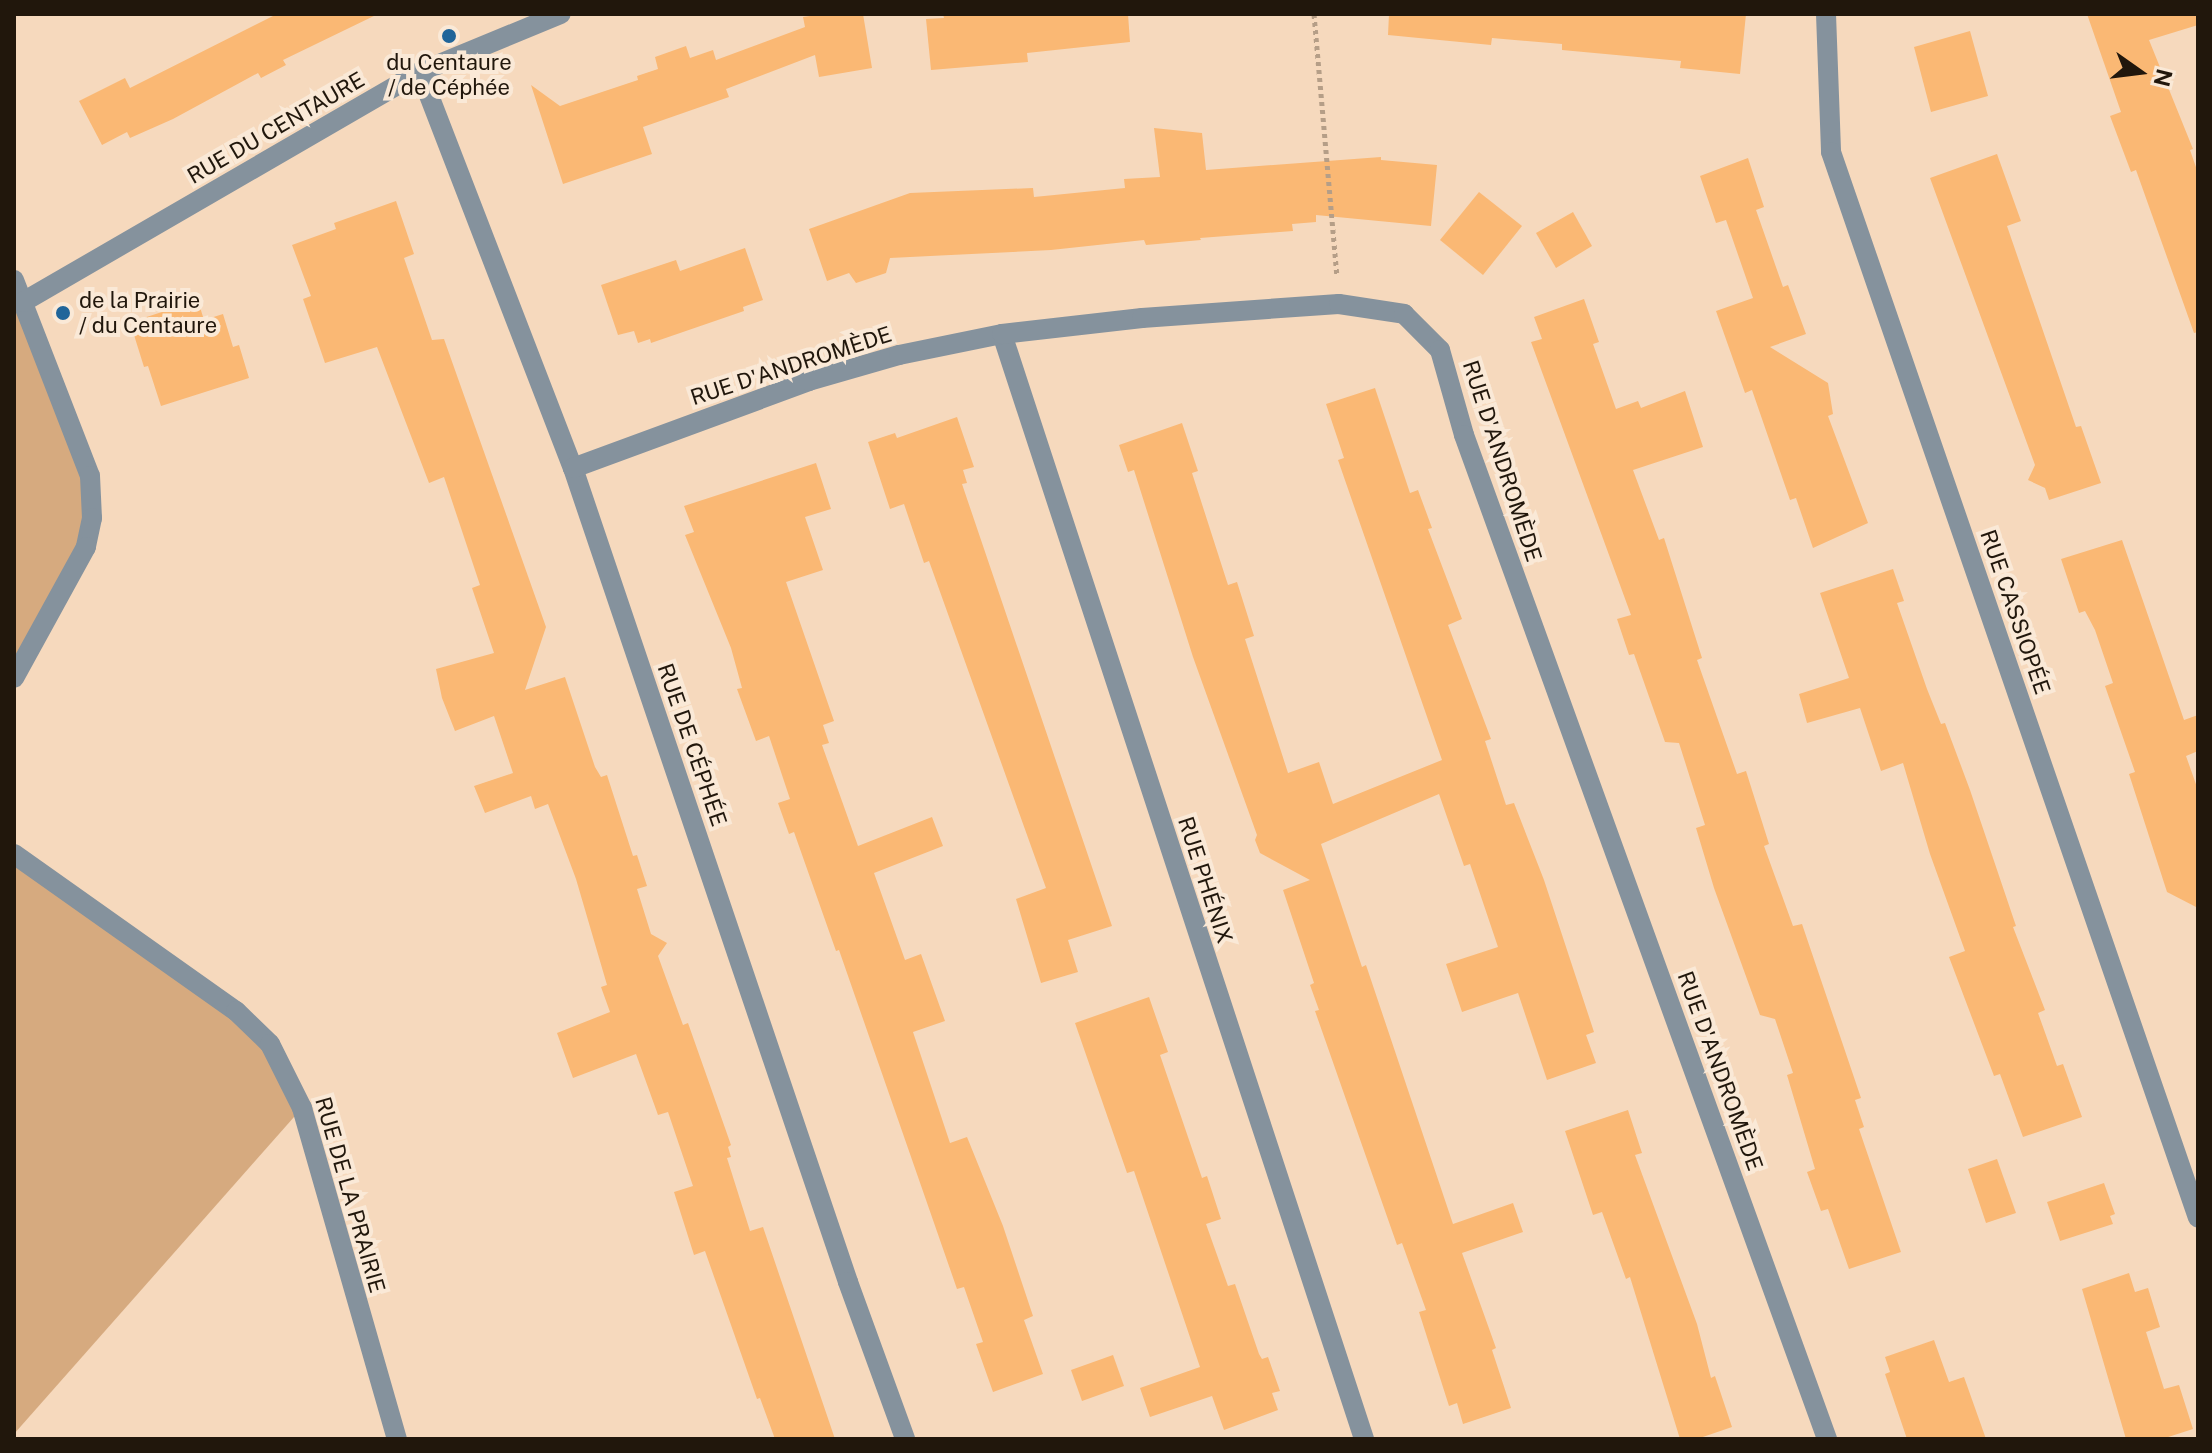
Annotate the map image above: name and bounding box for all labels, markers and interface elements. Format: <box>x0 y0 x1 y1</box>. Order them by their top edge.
marker: du Centaure / de Céphée <box>440 27 458 45</box>
north arrow <box>2100 32 2180 112</box>
place label: du Centaure / de Céphée <box>386 49 512 100</box>
street label: RUE DU CENTAURE <box>183 66 369 190</box>
text: N <box>2149 66 2178 89</box>
place label: de la Prairie / du Centaure <box>79 287 218 338</box>
marker: de la Prairie / du Centaure <box>54 304 72 322</box>
street label: RUE D'ANDROMÈDE <box>687 321 895 411</box>
street label: RUE D'ANDROMÈDE <box>1457 357 1547 565</box>
street label: RUE CASSIOPÉE <box>1974 526 2056 698</box>
street label: RUE DE CÉPHÉE <box>652 660 732 830</box>
street label: RUE PHÉNIX <box>1172 813 1238 947</box>
street label: RUE D'ANDROMÈDE <box>1672 968 1768 1174</box>
street label: RUE DE LA PRAIRIE <box>309 1094 391 1296</box>

